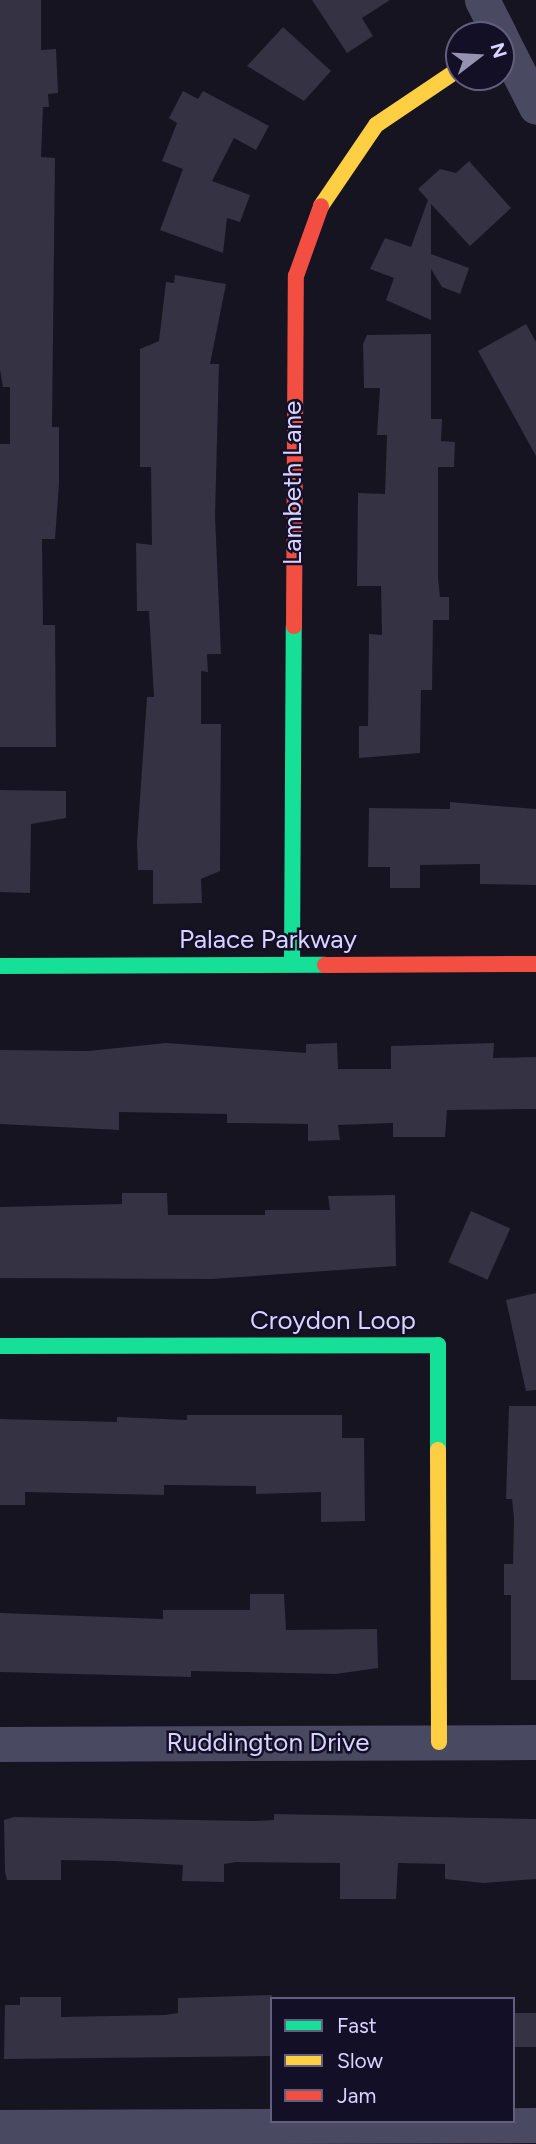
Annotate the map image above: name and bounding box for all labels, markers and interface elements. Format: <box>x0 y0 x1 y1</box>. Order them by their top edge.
north arrow <box>445 21 515 91</box>
text: N <box>486 40 512 61</box>
street label: Lambeth Lane <box>277 401 309 565</box>
street label: Palace Parkway <box>179 924 357 956</box>
street label: Croydon Loop <box>250 1305 416 1337</box>
street label: Ruddington Drive <box>167 1727 369 1759</box>
legend <box>270 1997 515 2123</box>
text: Fast <box>337 2013 377 2038</box>
text: Slow <box>337 2048 383 2073</box>
text: Jam <box>337 2083 376 2108</box>

